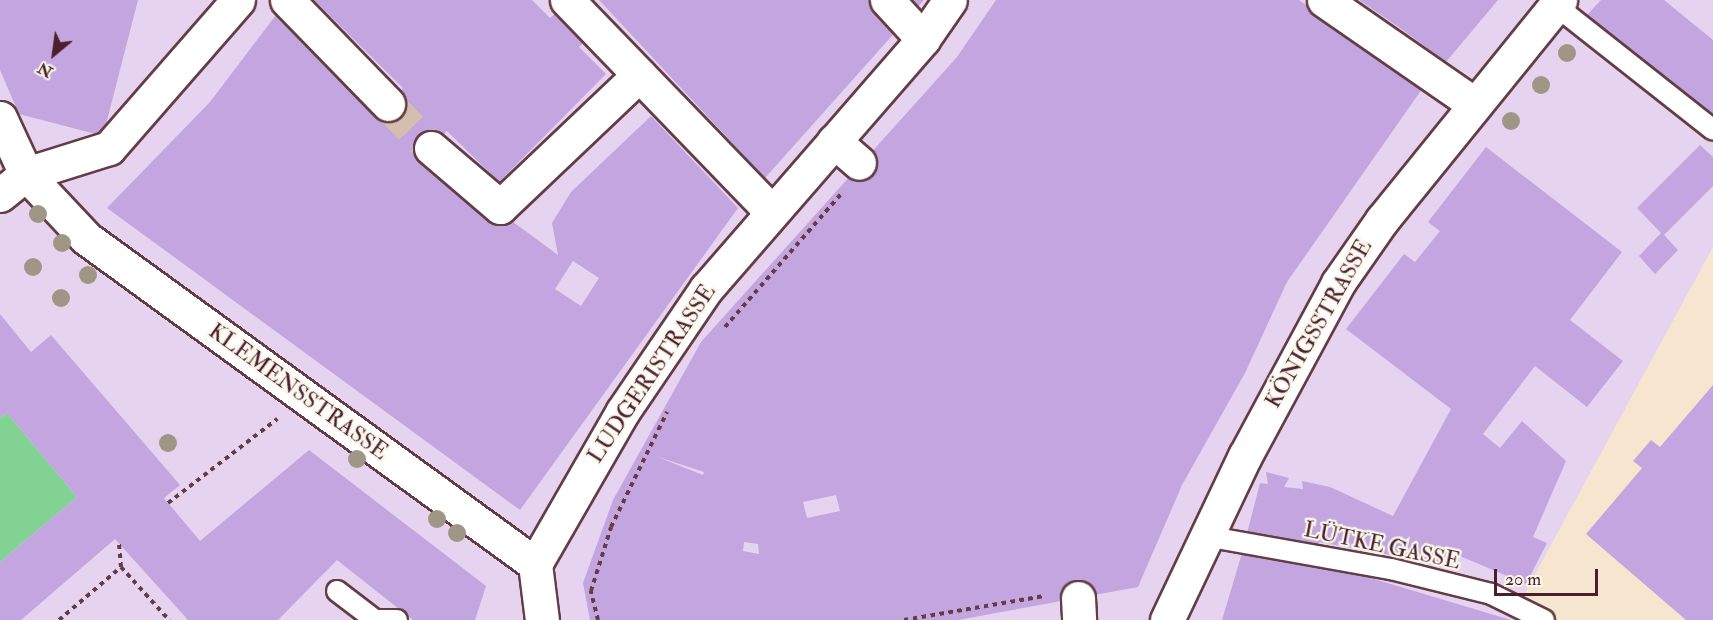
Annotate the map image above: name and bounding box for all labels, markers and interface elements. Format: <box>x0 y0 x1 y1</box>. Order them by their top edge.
north arrow <box>24 24 84 84</box>
text: N <box>34 58 56 82</box>
street label: KÖNIGSSTRASSE <box>1260 235 1378 413</box>
street label: LUDGERISTRASSE <box>582 280 722 468</box>
street label: KLEMENSSTRASSE <box>203 318 393 466</box>
street label: LÜTKE GASSE <box>1301 517 1463 575</box>
scale bar <box>1497 557 1600 595</box>
text: 20 m <box>1505 568 1541 591</box>

